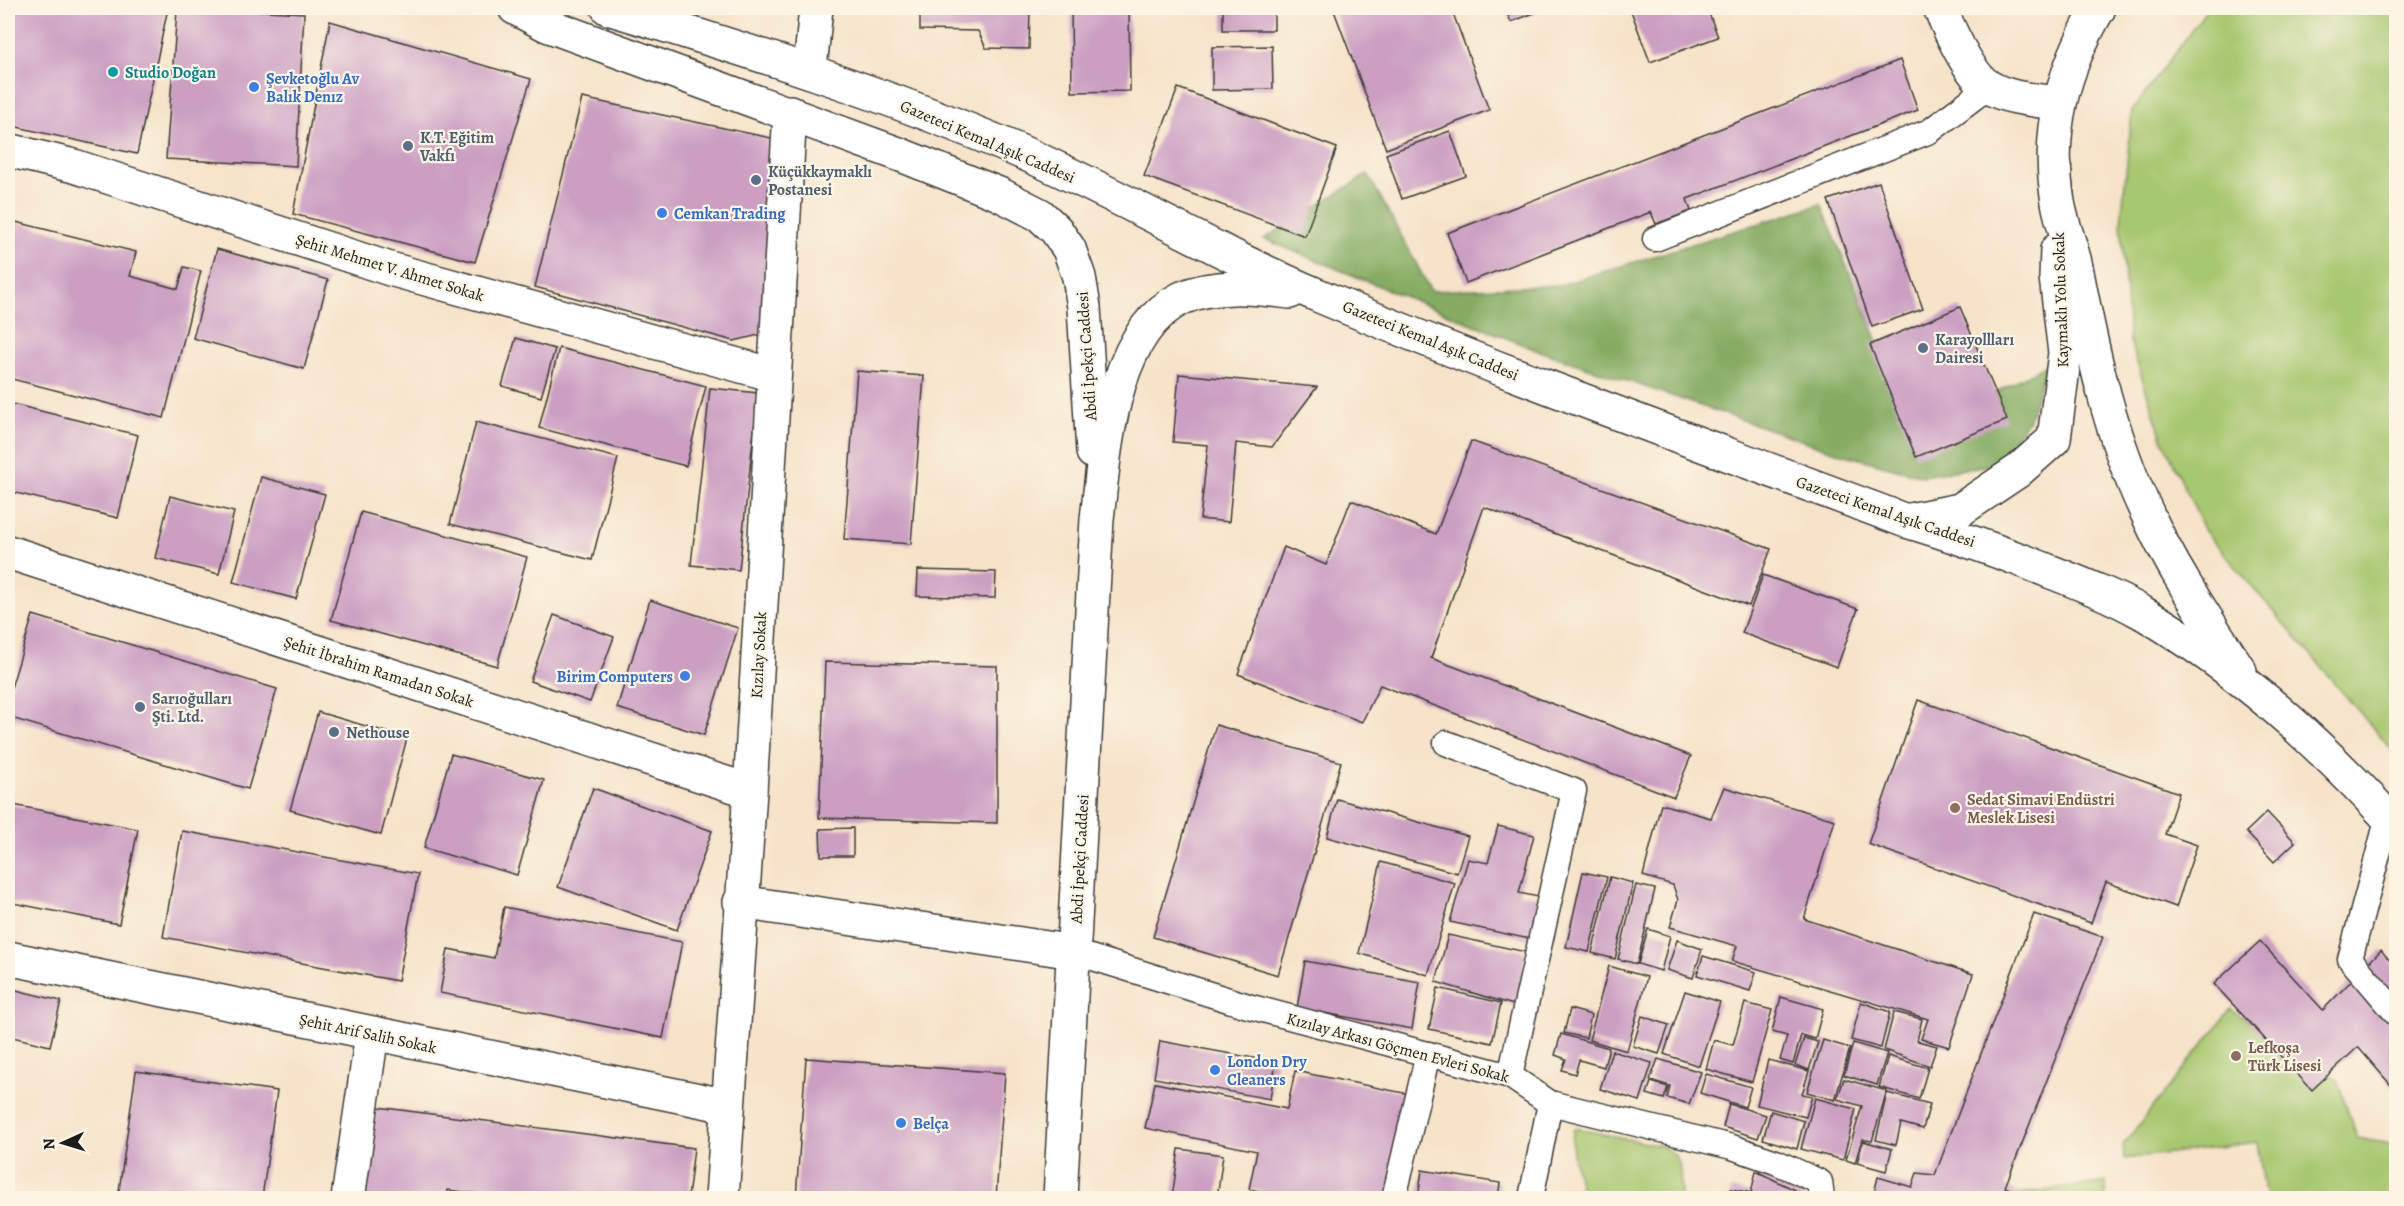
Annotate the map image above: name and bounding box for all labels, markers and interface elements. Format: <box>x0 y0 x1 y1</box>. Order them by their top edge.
place label: Studio Doğan <box>125 62 216 84</box>
marker: Studio Doğan <box>106 65 120 79</box>
place label: Şevketoğlu Av Balık Denız <box>266 68 360 108</box>
marker: Şevketoğlu Av Balık Denız <box>247 80 261 94</box>
street label: Gazeteci Kemal Aşık Caddesi <box>897 95 1079 189</box>
place label: K.T. Eğitim Vakfı <box>419 127 495 167</box>
marker: K.T. Eğitim Vakfı <box>401 139 415 153</box>
place label: Küçükkaymaklı Postanesi <box>768 161 872 201</box>
marker: Küçükkaymaklı Postanesi <box>749 173 763 187</box>
place label: Cemkan Trading <box>674 203 786 225</box>
marker: Cemkan Trading <box>655 206 669 220</box>
street label: Şehit Mehmet V. Ahmet Sokak <box>293 229 487 307</box>
street label: Kaymaklı Yolu Sokak <box>2048 232 2074 368</box>
street label: Abdi İpekçi Caddesi <box>1072 290 1103 422</box>
street label: Gazeteci Kemal Aşık Caddesi <box>1339 295 1522 386</box>
place label: Karayollları Dairesi <box>1935 329 2014 369</box>
marker: Karayollları Dairesi <box>1916 341 1930 355</box>
street label: Gazeteci Kemal Aşık Caddesi <box>1793 471 1978 553</box>
street label: Kızılay Sokak <box>746 611 772 699</box>
street label: Şehit İbrahim Ramadan Sokak <box>281 631 477 713</box>
place label: Birim Computers <box>557 666 673 688</box>
marker: Birim Computers <box>678 669 692 683</box>
place label: Sarıoğulları Şti. Ltd. <box>152 688 232 728</box>
marker: Sarıoğulları Şti. Ltd. <box>133 700 147 714</box>
place label: Nethouse <box>346 722 410 744</box>
marker: Nethouse <box>327 725 341 739</box>
place label: Sedat Simavi Endüstri Meslek Lisesi <box>1967 789 2115 829</box>
street label: Abdi İpekçi Caddesi <box>1066 794 1094 925</box>
marker: Sedat Simavi Endüstri Meslek Lisesi <box>1948 801 1962 815</box>
street label: Kızılay Arkası Göçmen Evleri Sokak <box>1284 1008 1512 1088</box>
street label: Şehit Arif Salih Sokak <box>297 1009 439 1059</box>
place label: Lefkoşa Türk Lisesi <box>2248 1037 2322 1077</box>
marker: Lefkoşa Türk Lisesi <box>2229 1049 2243 1063</box>
place label: London Dry Cleaners <box>1227 1051 1307 1091</box>
marker: London Dry Cleaners <box>1208 1063 1222 1077</box>
north arrow <box>33 1113 93 1173</box>
place label: Belça <box>913 1113 949 1135</box>
marker: Belça <box>894 1116 908 1130</box>
text: N <box>38 1137 60 1151</box>

